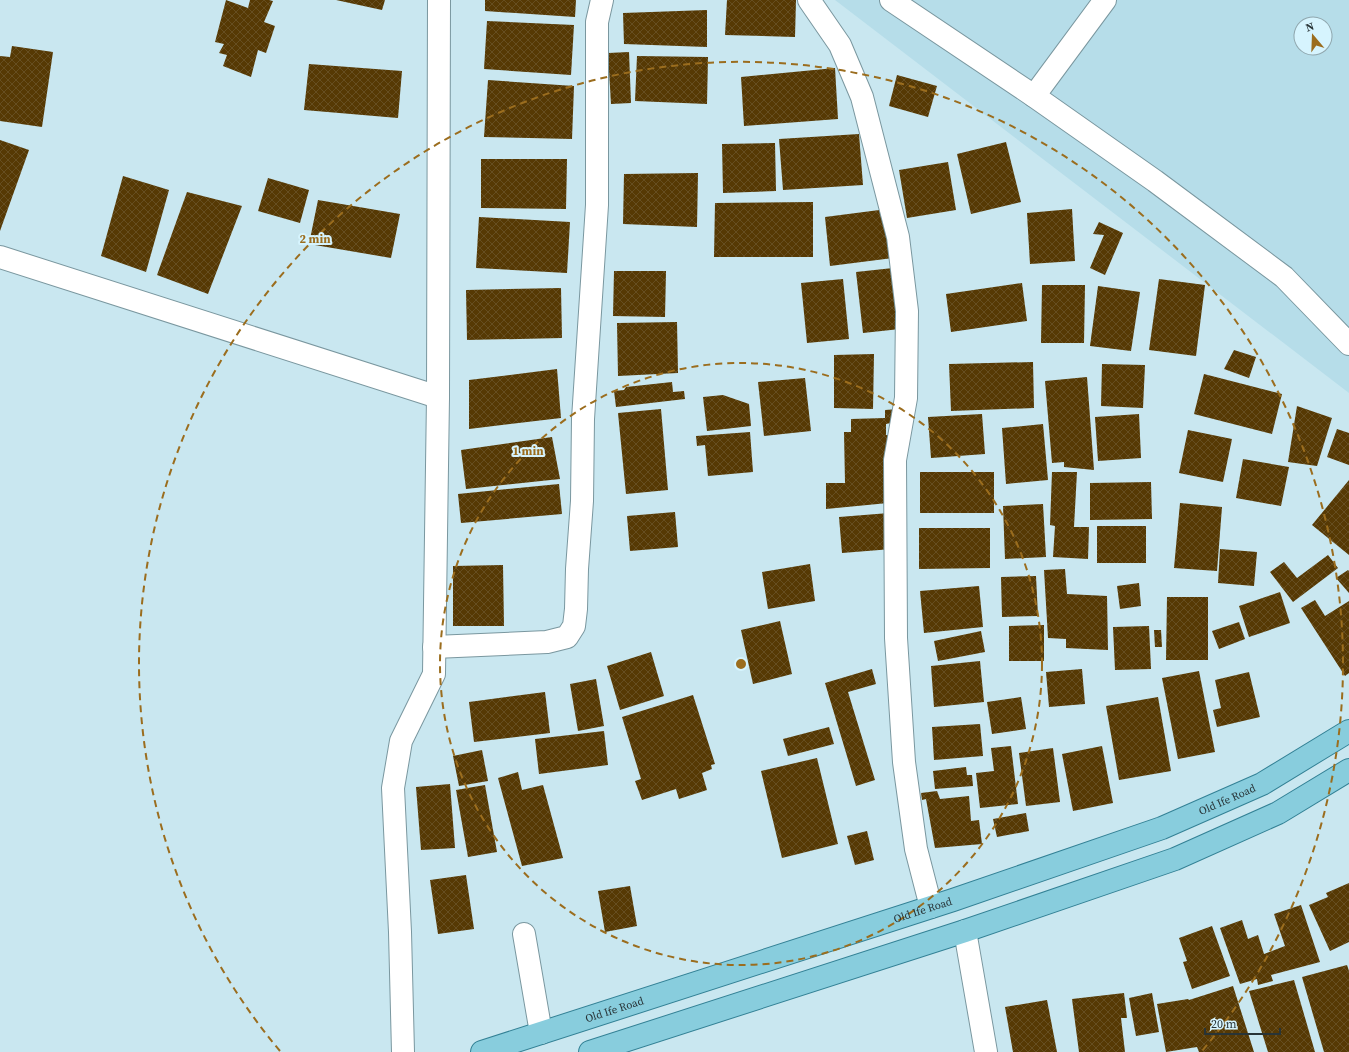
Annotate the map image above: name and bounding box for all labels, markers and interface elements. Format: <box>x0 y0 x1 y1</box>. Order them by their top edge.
north arrow <box>1293 16 1333 56</box>
text: N <box>1304 19 1316 35</box>
text: 2 min <box>299 231 331 247</box>
text: 1 min <box>512 443 544 459</box>
centre of rings <box>734 657 748 671</box>
street label: Old Ife Road <box>1196 780 1259 819</box>
street label: Old Ife Road <box>892 894 955 927</box>
street label: Old Ife Road <box>583 993 646 1026</box>
scale bar <box>1205 1010 1280 1036</box>
text: 20 m <box>1211 1016 1237 1032</box>

